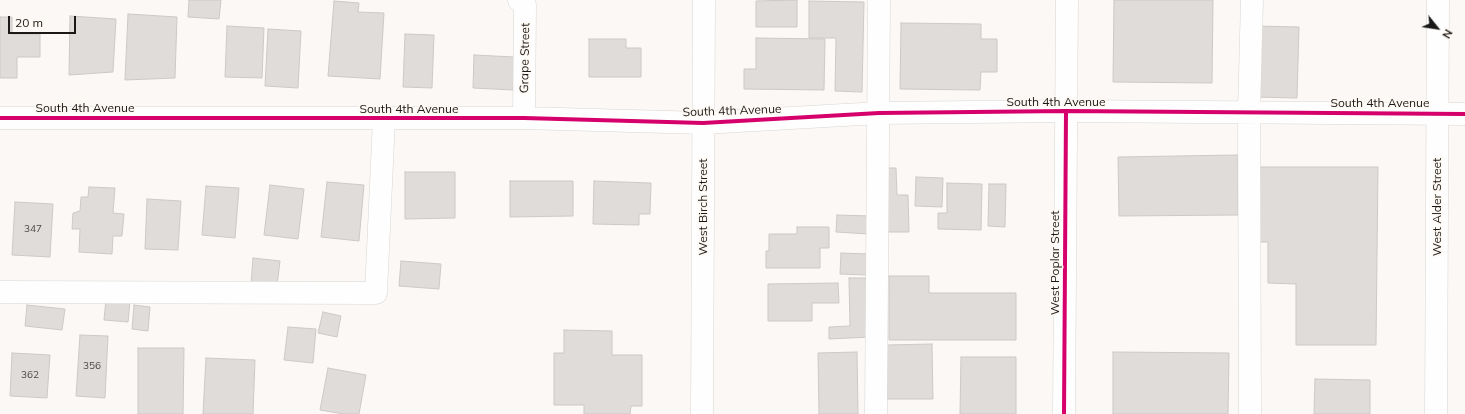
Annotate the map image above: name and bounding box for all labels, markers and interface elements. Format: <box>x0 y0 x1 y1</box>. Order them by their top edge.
scale bar <box>10 8 78 34</box>
north arrow <box>1417 8 1457 48</box>
text: 20 m <box>15 15 43 30</box>
street label: Grape Street <box>517 23 533 93</box>
text: N <box>1439 27 1456 41</box>
street label: South 4th Avenue <box>1007 95 1105 109</box>
street label: South 4th Avenue <box>1331 96 1429 110</box>
street label: South 4th Avenue <box>36 101 134 115</box>
street label: South 4th Avenue <box>360 102 458 116</box>
street label: South 4th Avenue <box>682 102 782 120</box>
street label: West Alder Street <box>1430 158 1444 256</box>
street label: West Birch Street <box>696 159 710 255</box>
street label: West Poplar Street <box>1048 211 1062 315</box>
house number: 347 <box>24 223 42 235</box>
house number: 356 <box>83 360 101 372</box>
house number: 362 <box>21 369 39 381</box>

